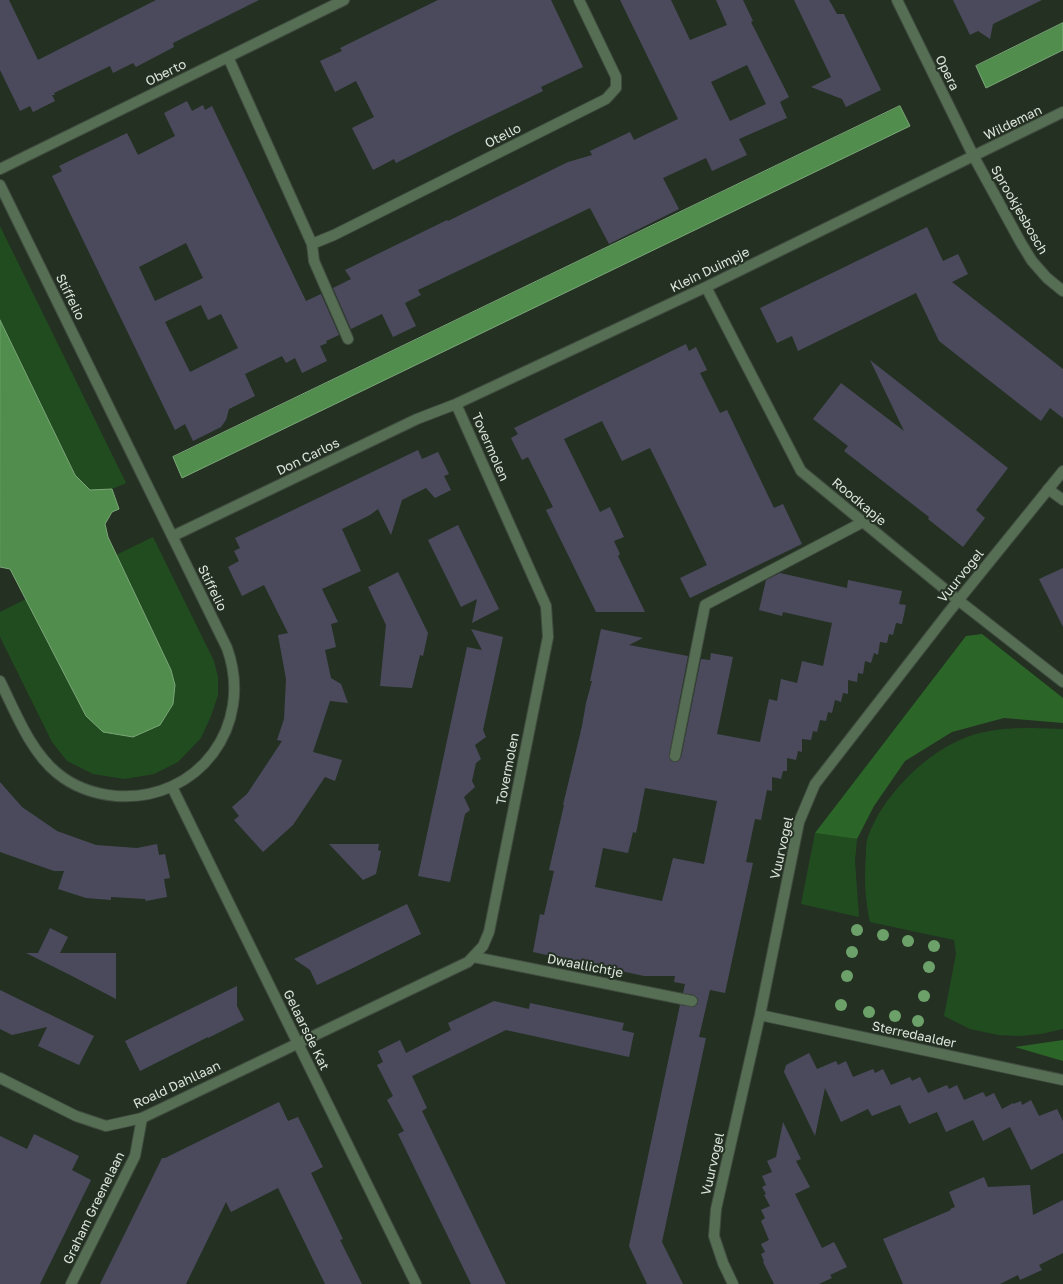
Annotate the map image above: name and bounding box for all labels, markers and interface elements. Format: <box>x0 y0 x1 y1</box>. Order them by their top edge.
street label: Opera <box>932 53 962 93</box>
street label: Oberto <box>143 56 189 90</box>
street label: Wildeman <box>982 102 1044 144</box>
street label: Otello <box>482 120 524 152</box>
street label: Sprookjesbosch <box>987 163 1051 257</box>
street label: Klein Duimpje <box>668 244 752 296</box>
street label: Stiffelio <box>52 271 88 323</box>
street label: Tovermolen <box>468 411 512 483</box>
street label: Don Carlos <box>274 435 342 479</box>
street label: Roodkapje <box>829 475 889 529</box>
street label: Vuurvogel <box>935 546 987 606</box>
street label: Stiffelio <box>194 562 230 614</box>
street label: Tovermolen <box>493 732 523 806</box>
street label: Vuurvogel <box>767 815 797 881</box>
street label: Dwaallichtje <box>546 951 624 981</box>
street label: Gelaarsde Kat <box>280 987 332 1073</box>
street label: Sterredaalder <box>870 1018 958 1052</box>
street label: Roald Dahllaan <box>131 1058 223 1112</box>
street label: Vuurvogel <box>698 1131 728 1197</box>
street label: Graham Greenelaan <box>60 1149 128 1267</box>

